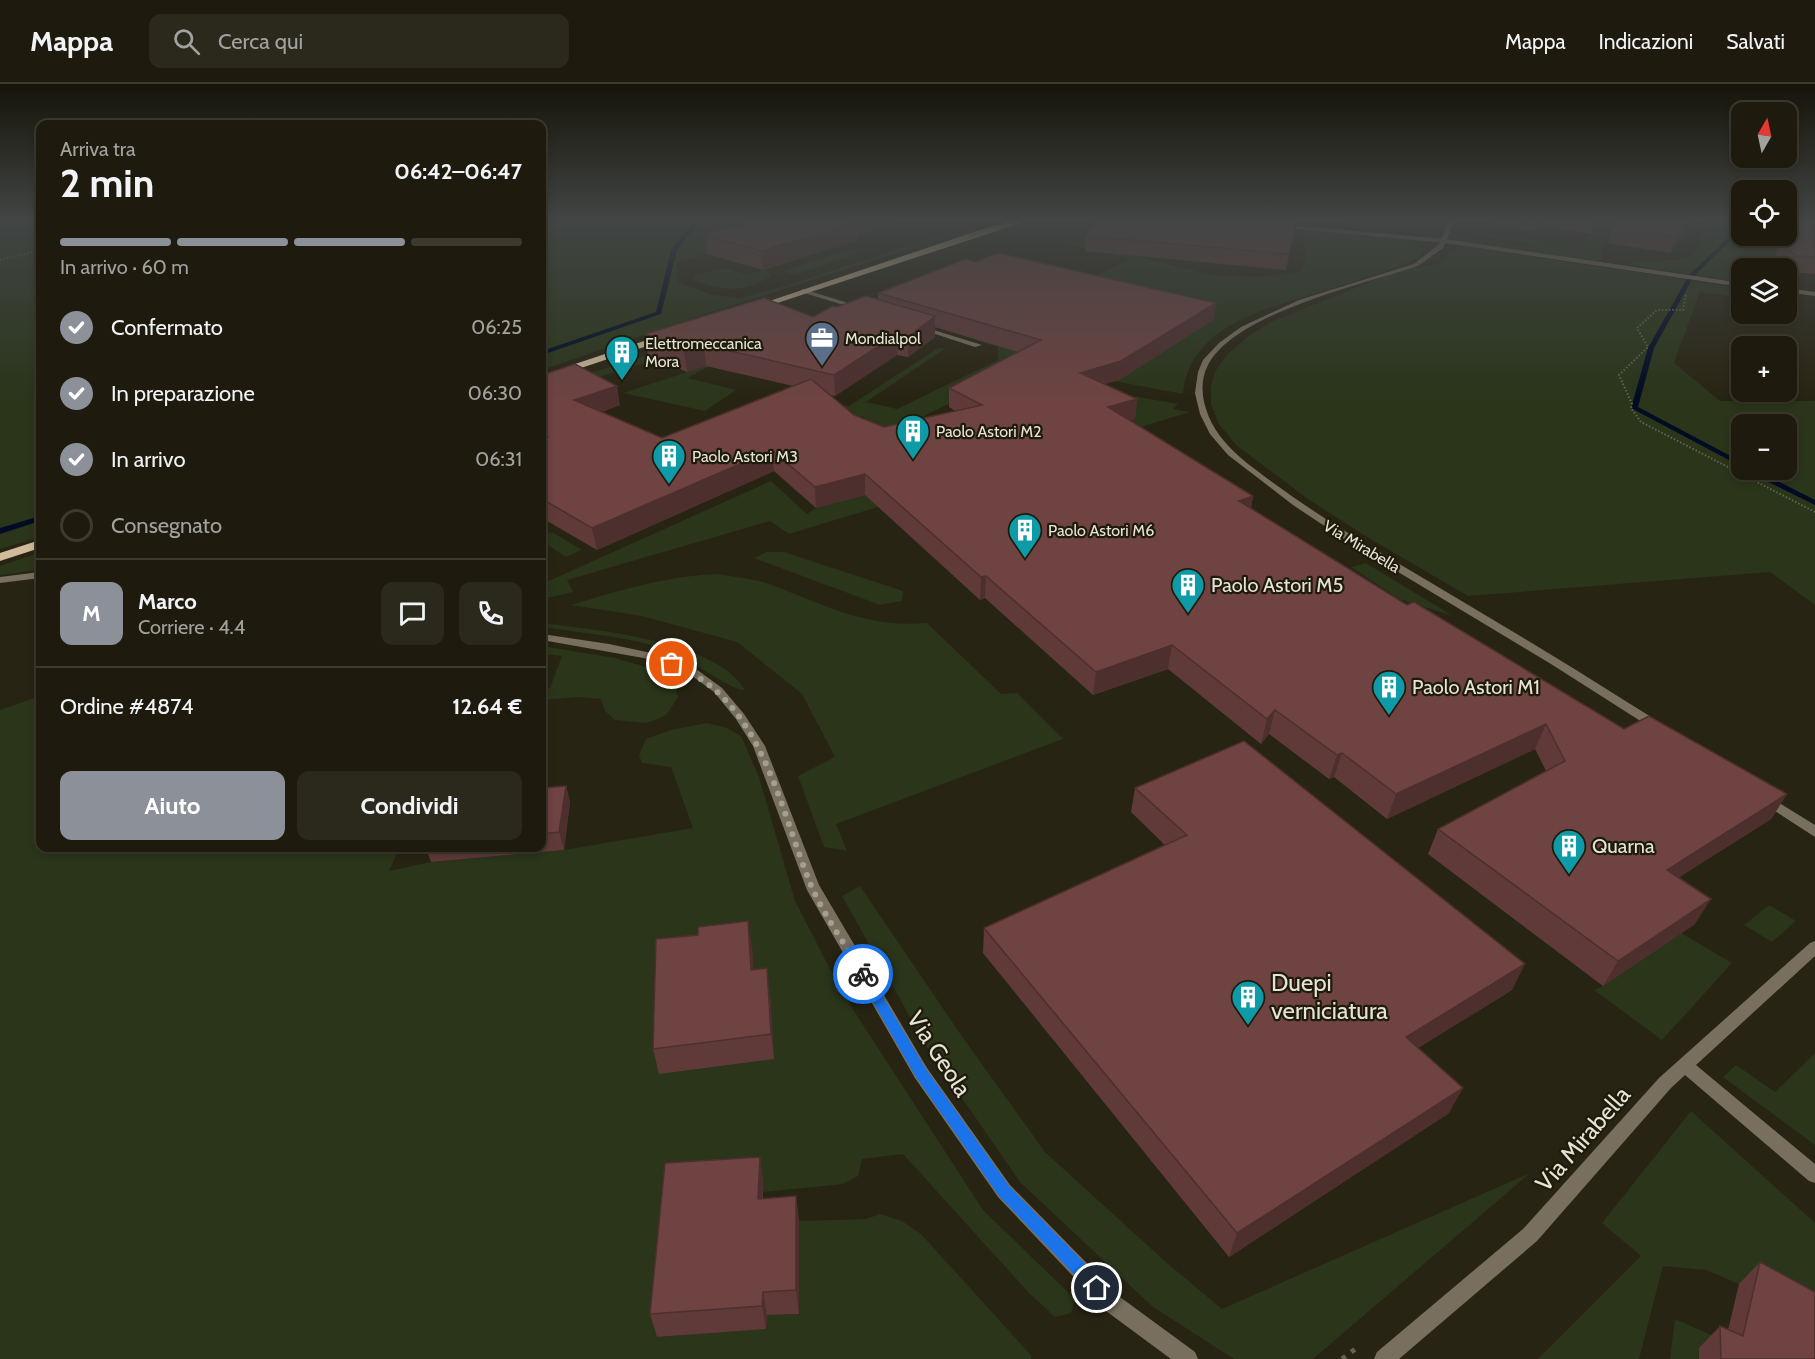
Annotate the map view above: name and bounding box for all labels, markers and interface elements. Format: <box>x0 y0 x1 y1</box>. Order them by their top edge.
search box <box>149 14 569 68</box>
text: Mappa <box>30 24 113 58</box>
icon: search <box>170 25 203 58</box>
text: Cerca qui <box>218 28 303 55</box>
text: Mappa <box>1505 29 1566 54</box>
text: Indicazioni <box>1599 29 1693 54</box>
text: Salvati <box>1726 29 1785 54</box>
north arrow <box>1731 102 1797 168</box>
map controls <box>1731 102 1797 480</box>
text: Arriva tra <box>60 137 136 161</box>
text: 06:42–06:47 <box>394 158 522 185</box>
text: 2 min <box>60 159 154 207</box>
button: locate <box>1731 180 1797 246</box>
text: In arrivo · 60 m <box>60 255 189 279</box>
button: layers <box>1731 258 1797 324</box>
icon: check <box>60 311 93 344</box>
text: Confermato <box>111 314 223 341</box>
text: 06:25 <box>471 315 522 339</box>
office icon: Mondialpol <box>804 320 840 367</box>
place label: Mondialpol <box>845 329 921 348</box>
building icon: Elettromeccanica Mora <box>604 334 640 381</box>
place label: Elettromeccanica Mora <box>645 334 762 371</box>
button: + <box>1731 336 1797 402</box>
icon: check <box>60 377 93 410</box>
text: In preparazione <box>111 380 255 407</box>
text: 06:30 <box>468 381 522 405</box>
building icon: Paolo Astori M2 <box>895 413 931 460</box>
button: − <box>1731 414 1797 480</box>
place label: Paolo Astori M2 <box>936 422 1042 441</box>
building icon: Paolo Astori M3 <box>651 438 687 485</box>
icon: check <box>60 443 93 476</box>
text: In arrivo <box>111 446 186 473</box>
text: 06:31 <box>475 447 522 471</box>
place label: Paolo Astori M3 <box>692 447 798 466</box>
text: Consegnato <box>111 512 222 539</box>
building icon: Paolo Astori M6 <box>1007 512 1043 559</box>
street label: Via Mirabella <box>1320 516 1404 577</box>
place label: Paolo Astori M6 <box>1048 521 1154 540</box>
building icon: Paolo Astori M5 <box>1170 567 1206 614</box>
place label: Paolo Astori M5 <box>1211 573 1343 597</box>
button: chat <box>381 582 444 645</box>
button: phone <box>459 582 522 645</box>
text: Marco <box>138 588 197 615</box>
text: M <box>82 600 101 627</box>
text: Corriere · 4.4 <box>138 615 245 639</box>
pin <box>646 638 697 689</box>
icon: bag <box>655 647 688 680</box>
building icon: Paolo Astori M1 <box>1371 669 1407 716</box>
place label: Paolo Astori M1 <box>1412 675 1540 699</box>
text: Ordine #4874 <box>60 693 193 720</box>
text: 12.64 € <box>452 693 522 720</box>
button: Aiuto <box>60 771 285 840</box>
button: Condividi <box>297 771 522 840</box>
building icon: Quarna <box>1551 828 1587 875</box>
place label: Quarna <box>1592 834 1655 858</box>
courier <box>833 944 893 1004</box>
icon: bike <box>847 958 880 991</box>
place label: Duepi verniciatura <box>1271 968 1388 1025</box>
building icon: Duepi verniciatura <box>1230 979 1266 1026</box>
street label: Via Geola <box>901 1005 978 1102</box>
street label: Via Mirabella <box>1529 1080 1636 1197</box>
pin <box>1071 1262 1122 1313</box>
icon: home <box>1080 1271 1113 1304</box>

